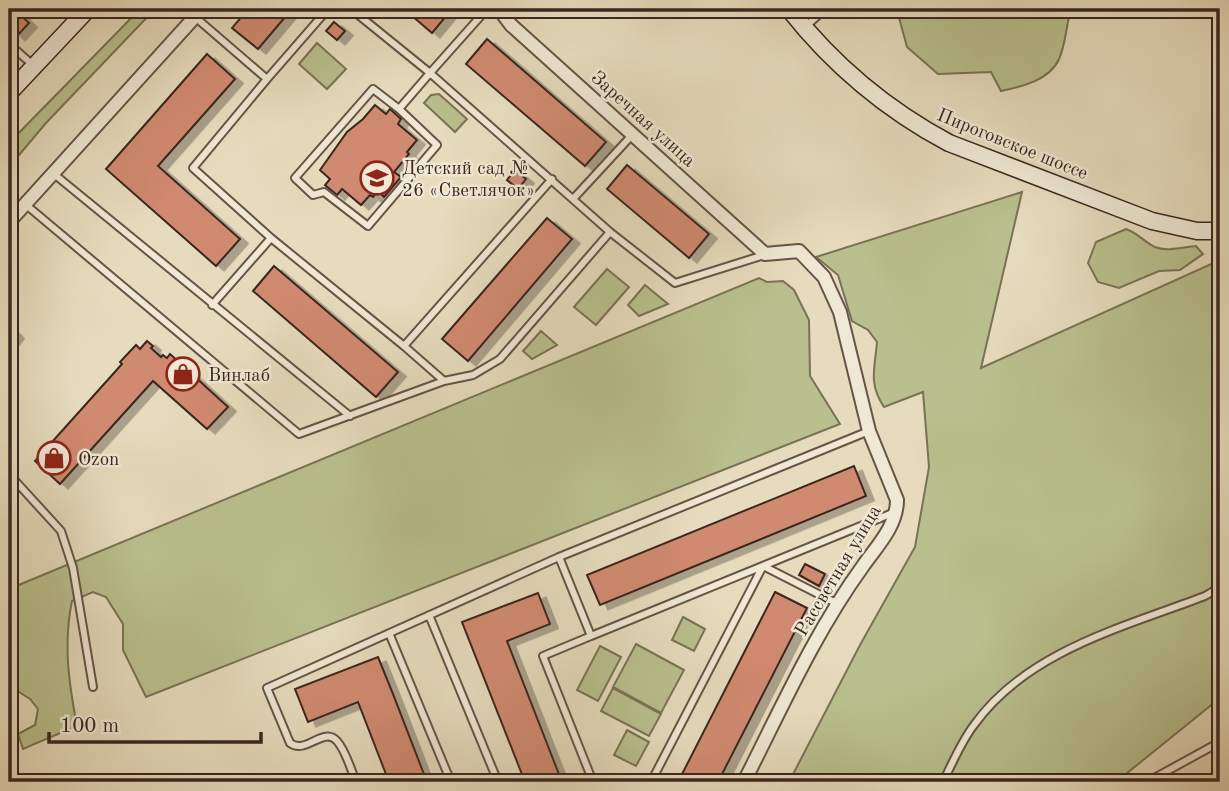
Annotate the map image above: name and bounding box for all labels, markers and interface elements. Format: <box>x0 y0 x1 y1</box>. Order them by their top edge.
street label: Заречная улица <box>587 68 699 172</box>
street label: Пироговское шоссе <box>934 106 1090 184</box>
school or university icon: Детский сад № 26 «Светлячок» <box>358 159 396 197</box>
place label: Детский сад № 26 «Светлячок» <box>402 160 535 201</box>
shop icon: Винлаб <box>164 355 202 393</box>
place label: Винлаб <box>208 367 270 386</box>
shop icon: Ozon <box>35 439 73 477</box>
place label: Ozon <box>78 451 119 470</box>
street label: Рассветная улица <box>793 502 886 640</box>
scale bar <box>49 700 261 744</box>
text: 100 m <box>60 716 119 737</box>

